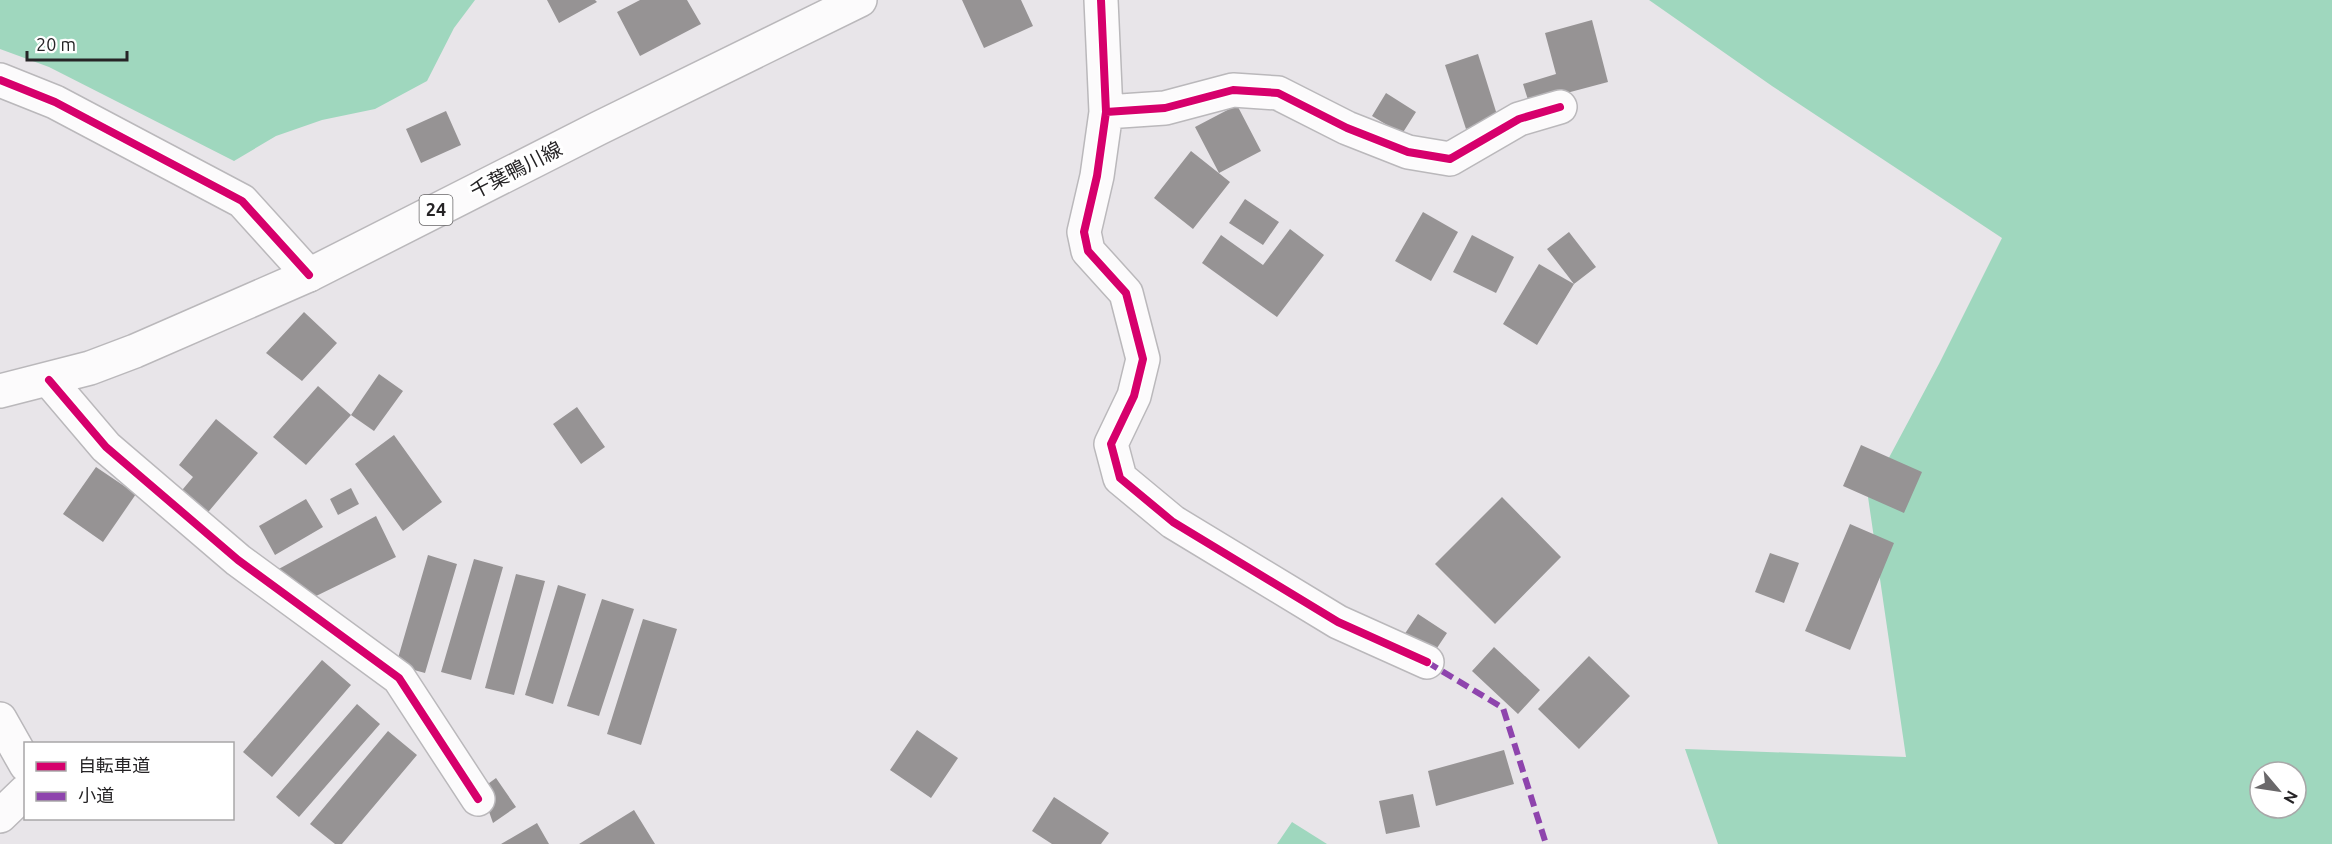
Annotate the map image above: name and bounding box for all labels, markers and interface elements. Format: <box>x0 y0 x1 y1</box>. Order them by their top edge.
scale bar <box>27 24 128 62</box>
text: 20 m <box>36 34 76 54</box>
street label: 千葉鴨川線 <box>466 137 566 203</box>
road number: 24 <box>420 195 452 225</box>
legend <box>24 742 234 820</box>
text: 自転車道 <box>78 755 150 775</box>
north arrow <box>2248 760 2308 820</box>
text: 小道 <box>78 785 114 805</box>
text: N <box>2280 788 2302 807</box>

